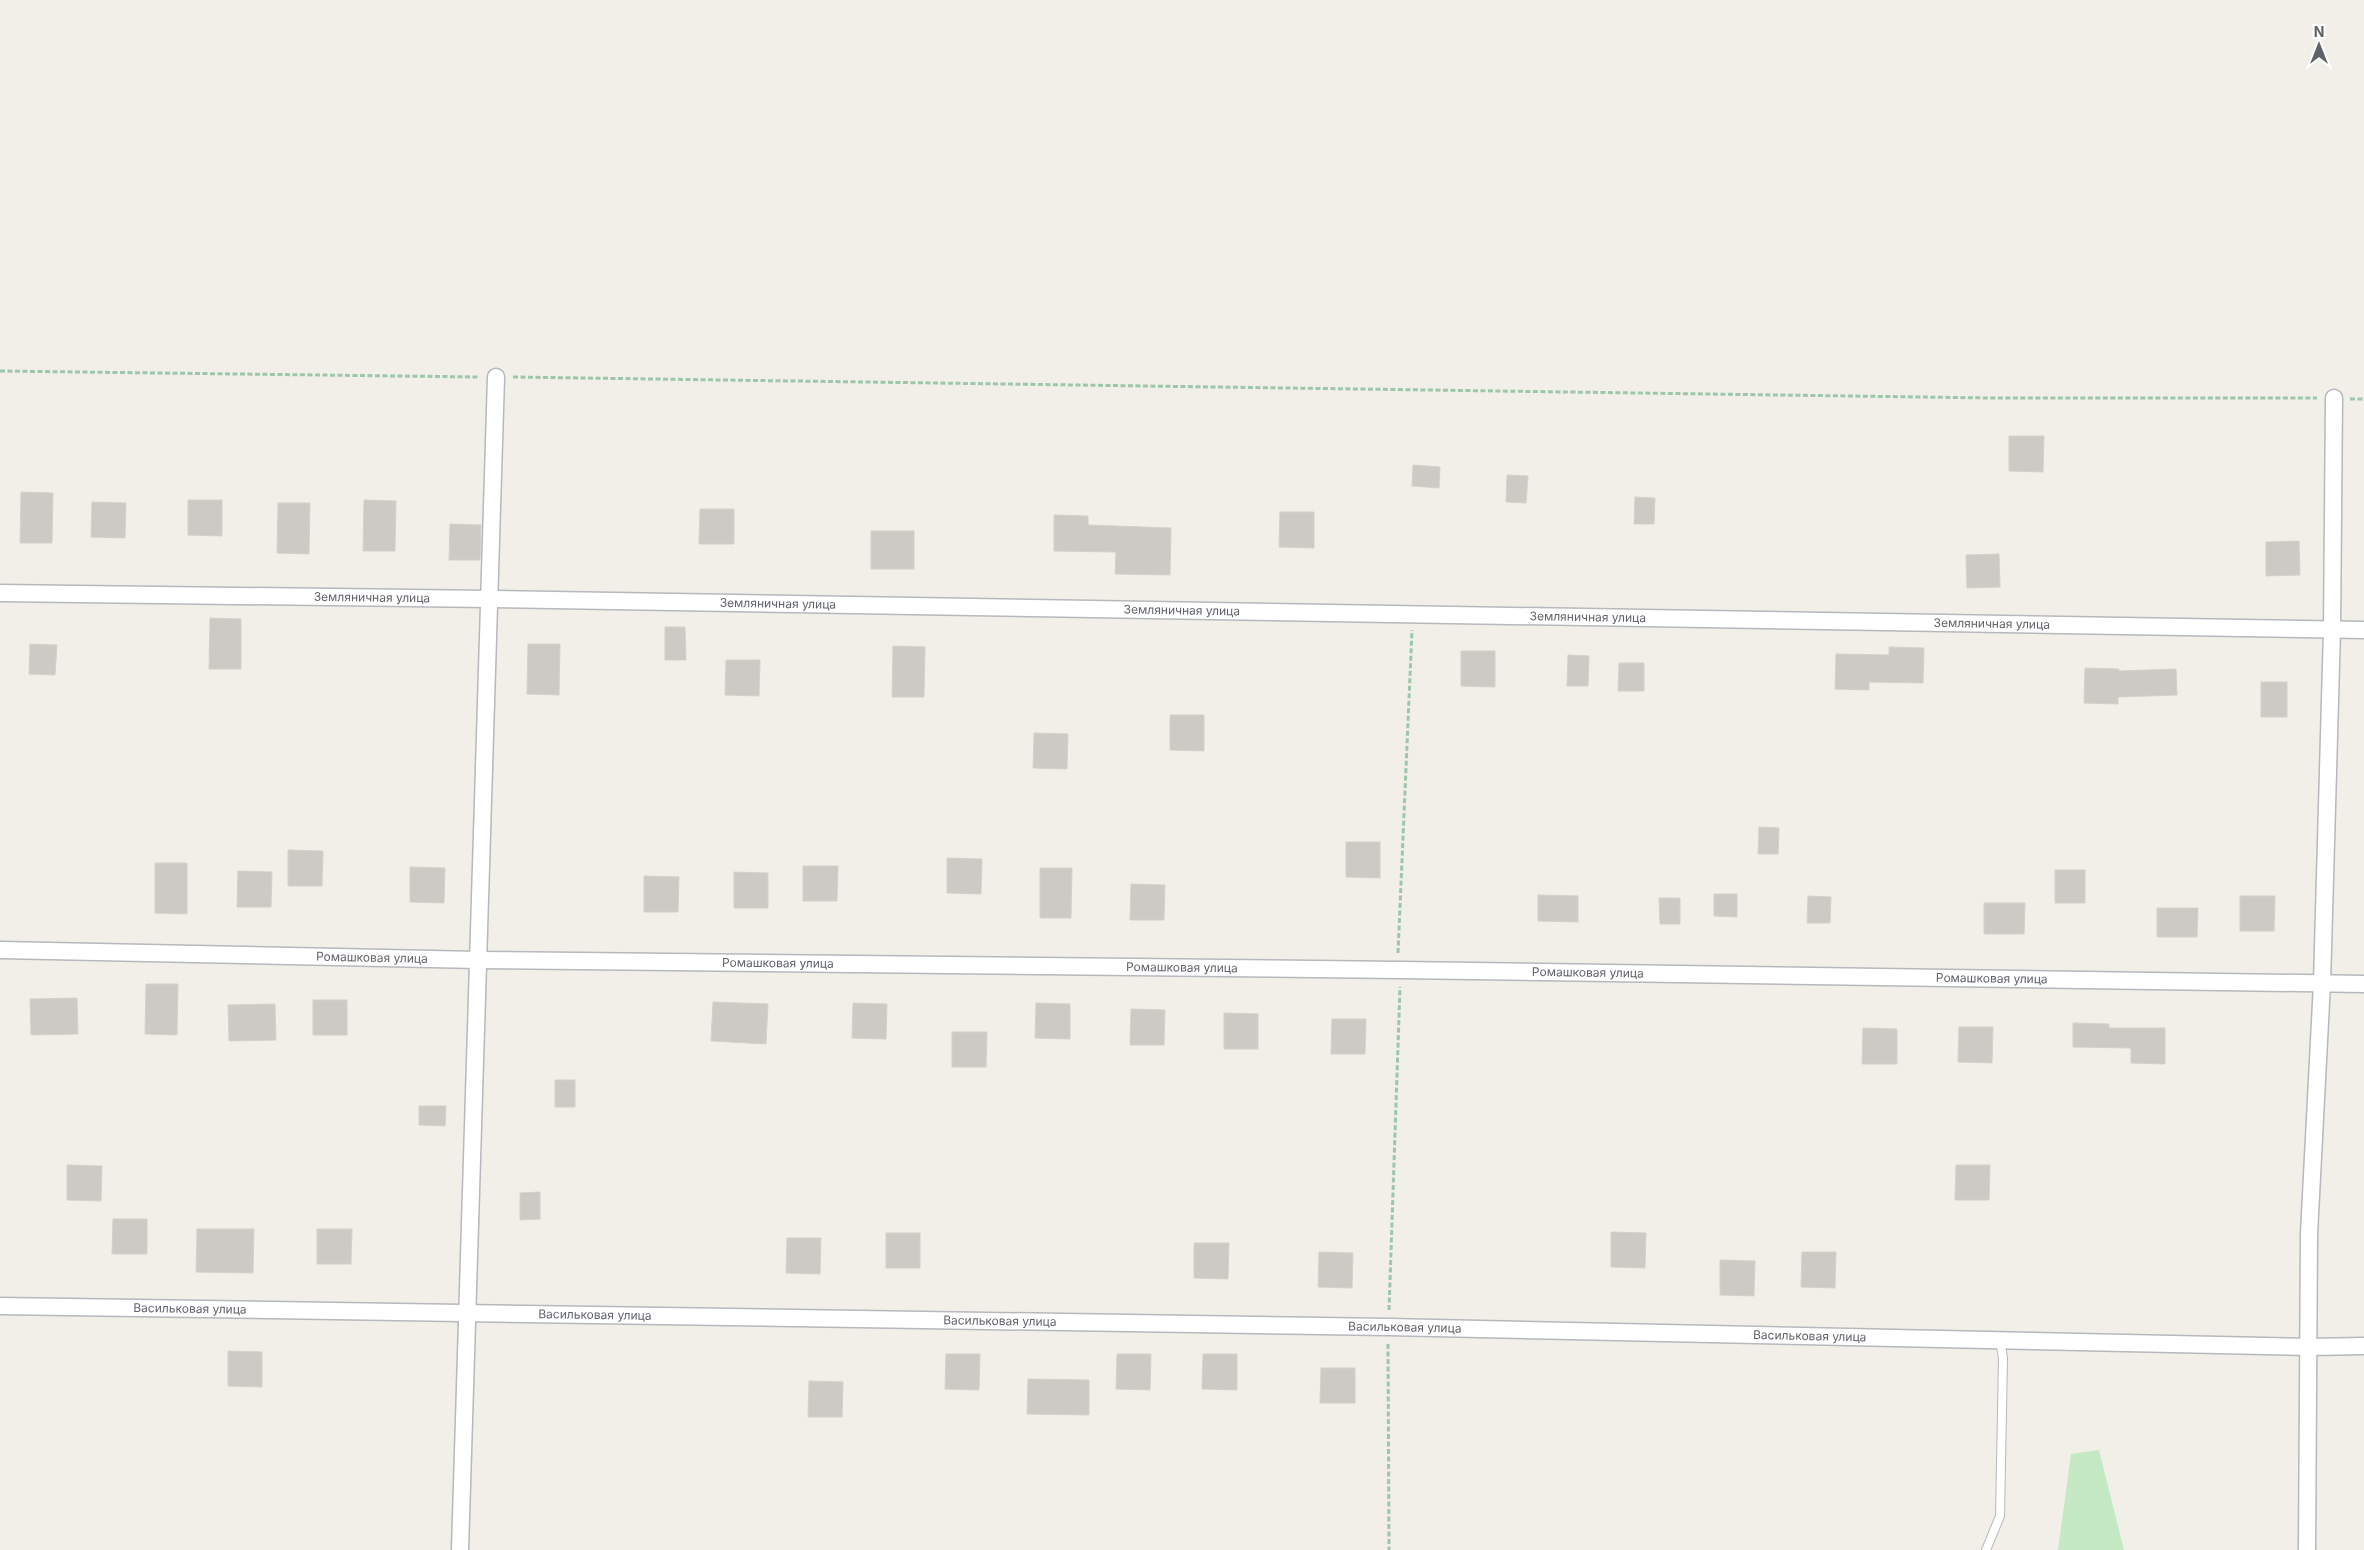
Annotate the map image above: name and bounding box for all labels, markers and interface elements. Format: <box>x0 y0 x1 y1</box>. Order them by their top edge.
north arrow <box>2294 20 2344 70</box>
text: N <box>2314 23 2324 40</box>
street label: Земляничная улица <box>314 589 430 605</box>
street label: Земляничная улица <box>720 595 836 612</box>
street label: Земляничная улица <box>1124 601 1240 618</box>
street label: Земляничная улица <box>1529 608 1646 625</box>
street label: Земляничная улица <box>1933 615 2050 632</box>
street label: Ромашковая улица <box>316 949 428 966</box>
street label: Ромашковая улица <box>722 955 834 971</box>
street label: Ромашковая улица <box>1126 959 1238 975</box>
street label: Ромашковая улица <box>1532 964 1644 981</box>
street label: Ромашковая улица <box>1936 970 2048 986</box>
street label: Васильковая улица <box>133 1300 247 1317</box>
street label: Васильковая улица <box>538 1306 652 1323</box>
street label: Васильковая улица <box>943 1312 1057 1329</box>
street label: Васильковая улица <box>1348 1318 1462 1336</box>
street label: Васильковая улица <box>1753 1327 1867 1344</box>

